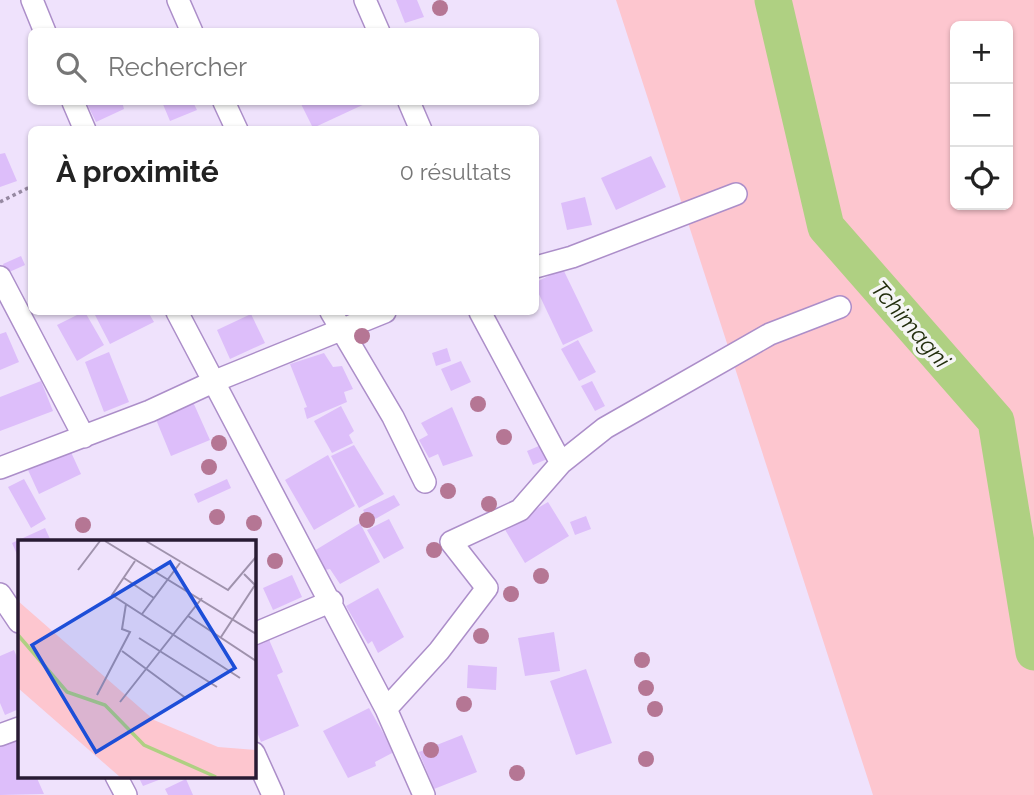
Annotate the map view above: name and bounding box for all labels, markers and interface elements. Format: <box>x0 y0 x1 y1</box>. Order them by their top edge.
map controls <box>950 21 1013 210</box>
button: + <box>950 21 1013 84</box>
search box <box>28 28 539 105</box>
icon: search <box>52 48 90 86</box>
text: Rechercher <box>108 52 247 82</box>
button: − <box>950 84 1013 147</box>
button: locate <box>950 147 1013 210</box>
text: À proximité <box>56 154 219 189</box>
text: 0 résultats <box>400 158 511 185</box>
water label: Tchimagni <box>866 275 957 374</box>
inset map <box>18 540 256 778</box>

